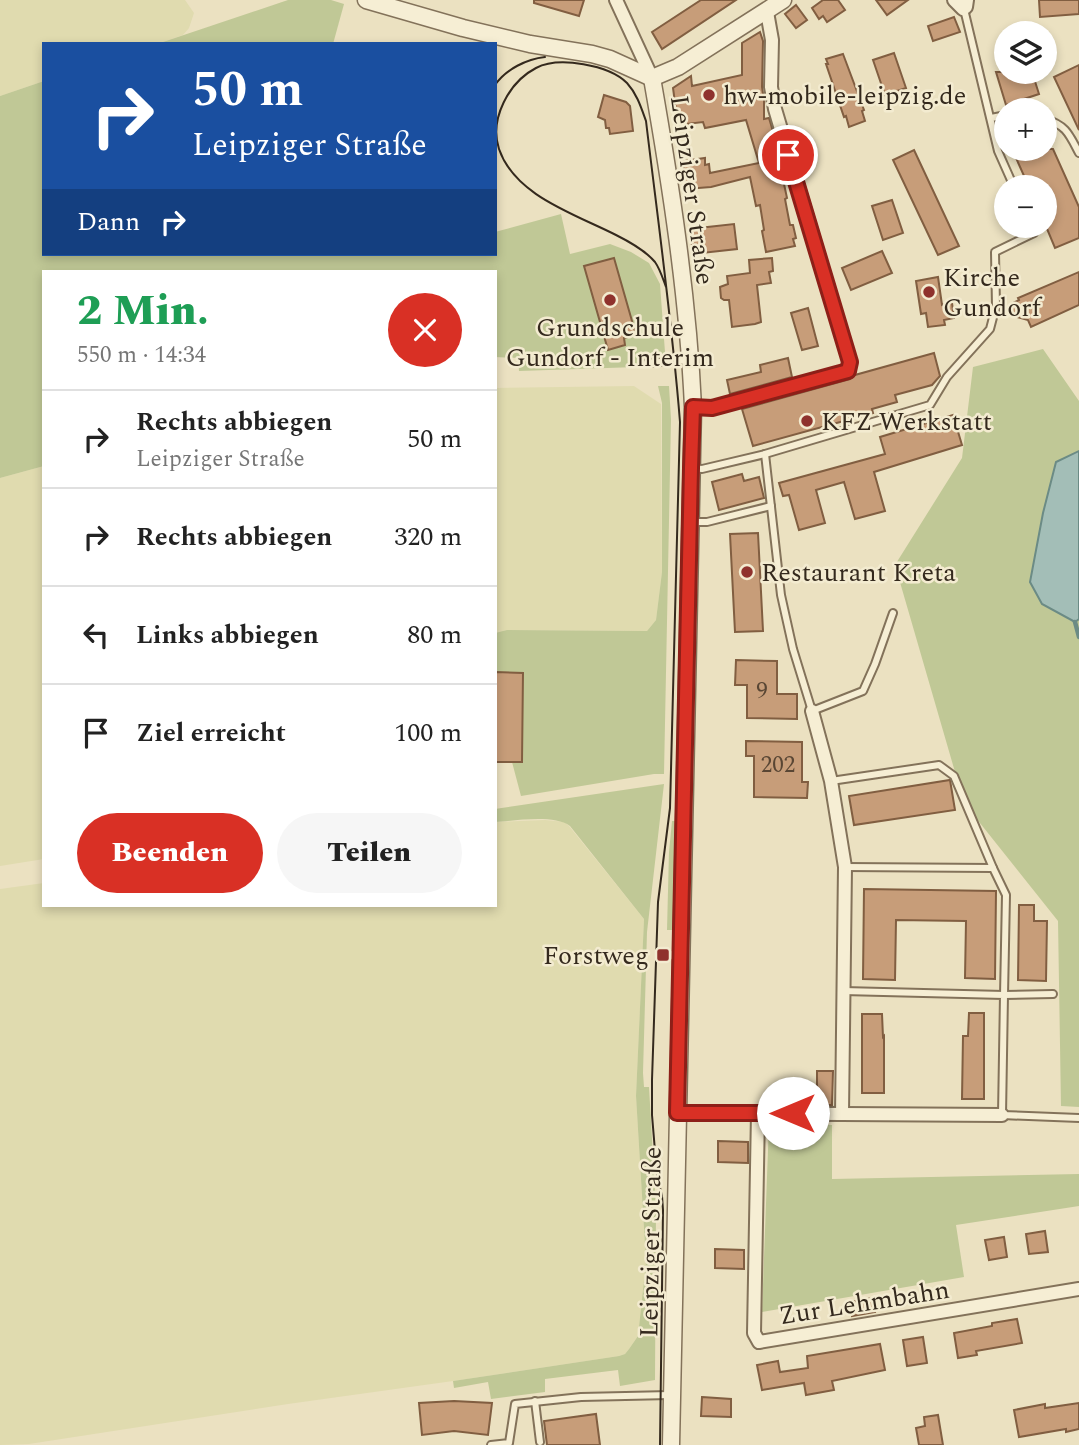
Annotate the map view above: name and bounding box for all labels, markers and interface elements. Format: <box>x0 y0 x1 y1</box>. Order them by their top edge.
map controls <box>994 21 1057 238</box>
button: layers <box>994 21 1057 84</box>
text: 50 m <box>192 53 303 128</box>
icon: right <box>77 70 168 161</box>
place label: hw-mobile-leipzig.de <box>723 76 966 116</box>
marker: hw-mobile-leipzig.de <box>701 87 717 103</box>
street label: Leipziger Straße <box>659 93 725 287</box>
button: + <box>994 98 1057 161</box>
text: Leipziger Straße <box>192 121 427 170</box>
pin <box>758 125 818 185</box>
icon: arrive <box>769 136 807 174</box>
button: − <box>994 175 1057 238</box>
text: Dann <box>77 202 140 242</box>
icon: right <box>154 203 192 241</box>
place label: Kirche Gundorf <box>943 258 1043 328</box>
text: 2 Min. <box>77 280 209 343</box>
marker: Kirche Gundorf <box>921 284 937 300</box>
marker: Grundschule Gundorf - Interim <box>602 292 618 308</box>
button: close <box>388 293 462 367</box>
place label: Grundschule Gundorf - Interim <box>506 308 714 378</box>
text: 550 m · 14:34 <box>77 338 206 373</box>
text: Rechts abbiegen <box>136 402 332 442</box>
place label: KFZ Werkstatt <box>821 402 992 442</box>
marker: KFZ Werkstatt <box>799 413 815 429</box>
text: 50 m <box>407 419 462 459</box>
icon: right <box>77 420 115 458</box>
text: Leipziger Straße <box>136 442 305 477</box>
text: Rechts abbiegen <box>136 517 332 557</box>
text: 320 m <box>394 517 462 557</box>
icon: right <box>77 518 115 556</box>
place label: Restaurant Kreta <box>761 553 956 593</box>
marker: Restaurant Kreta <box>739 564 755 580</box>
text: Links abbiegen <box>136 615 319 655</box>
text: 80 m <box>407 615 462 655</box>
icon: left <box>77 616 115 654</box>
house number: 9 <box>756 674 768 709</box>
text: Ziel erreicht <box>136 713 286 753</box>
text: 100 m <box>394 713 462 753</box>
icon: arrive <box>77 714 115 752</box>
house number: 202 <box>761 748 795 783</box>
button: Beenden <box>77 813 263 893</box>
button: Teilen <box>277 813 462 893</box>
place label: Forstweg <box>543 936 649 976</box>
marker: Forstweg <box>655 947 671 963</box>
position arrow <box>756 1076 830 1150</box>
street label: Leipziger Straße <box>629 1146 673 1338</box>
street label: Zur Lehmbahn <box>776 1270 952 1336</box>

